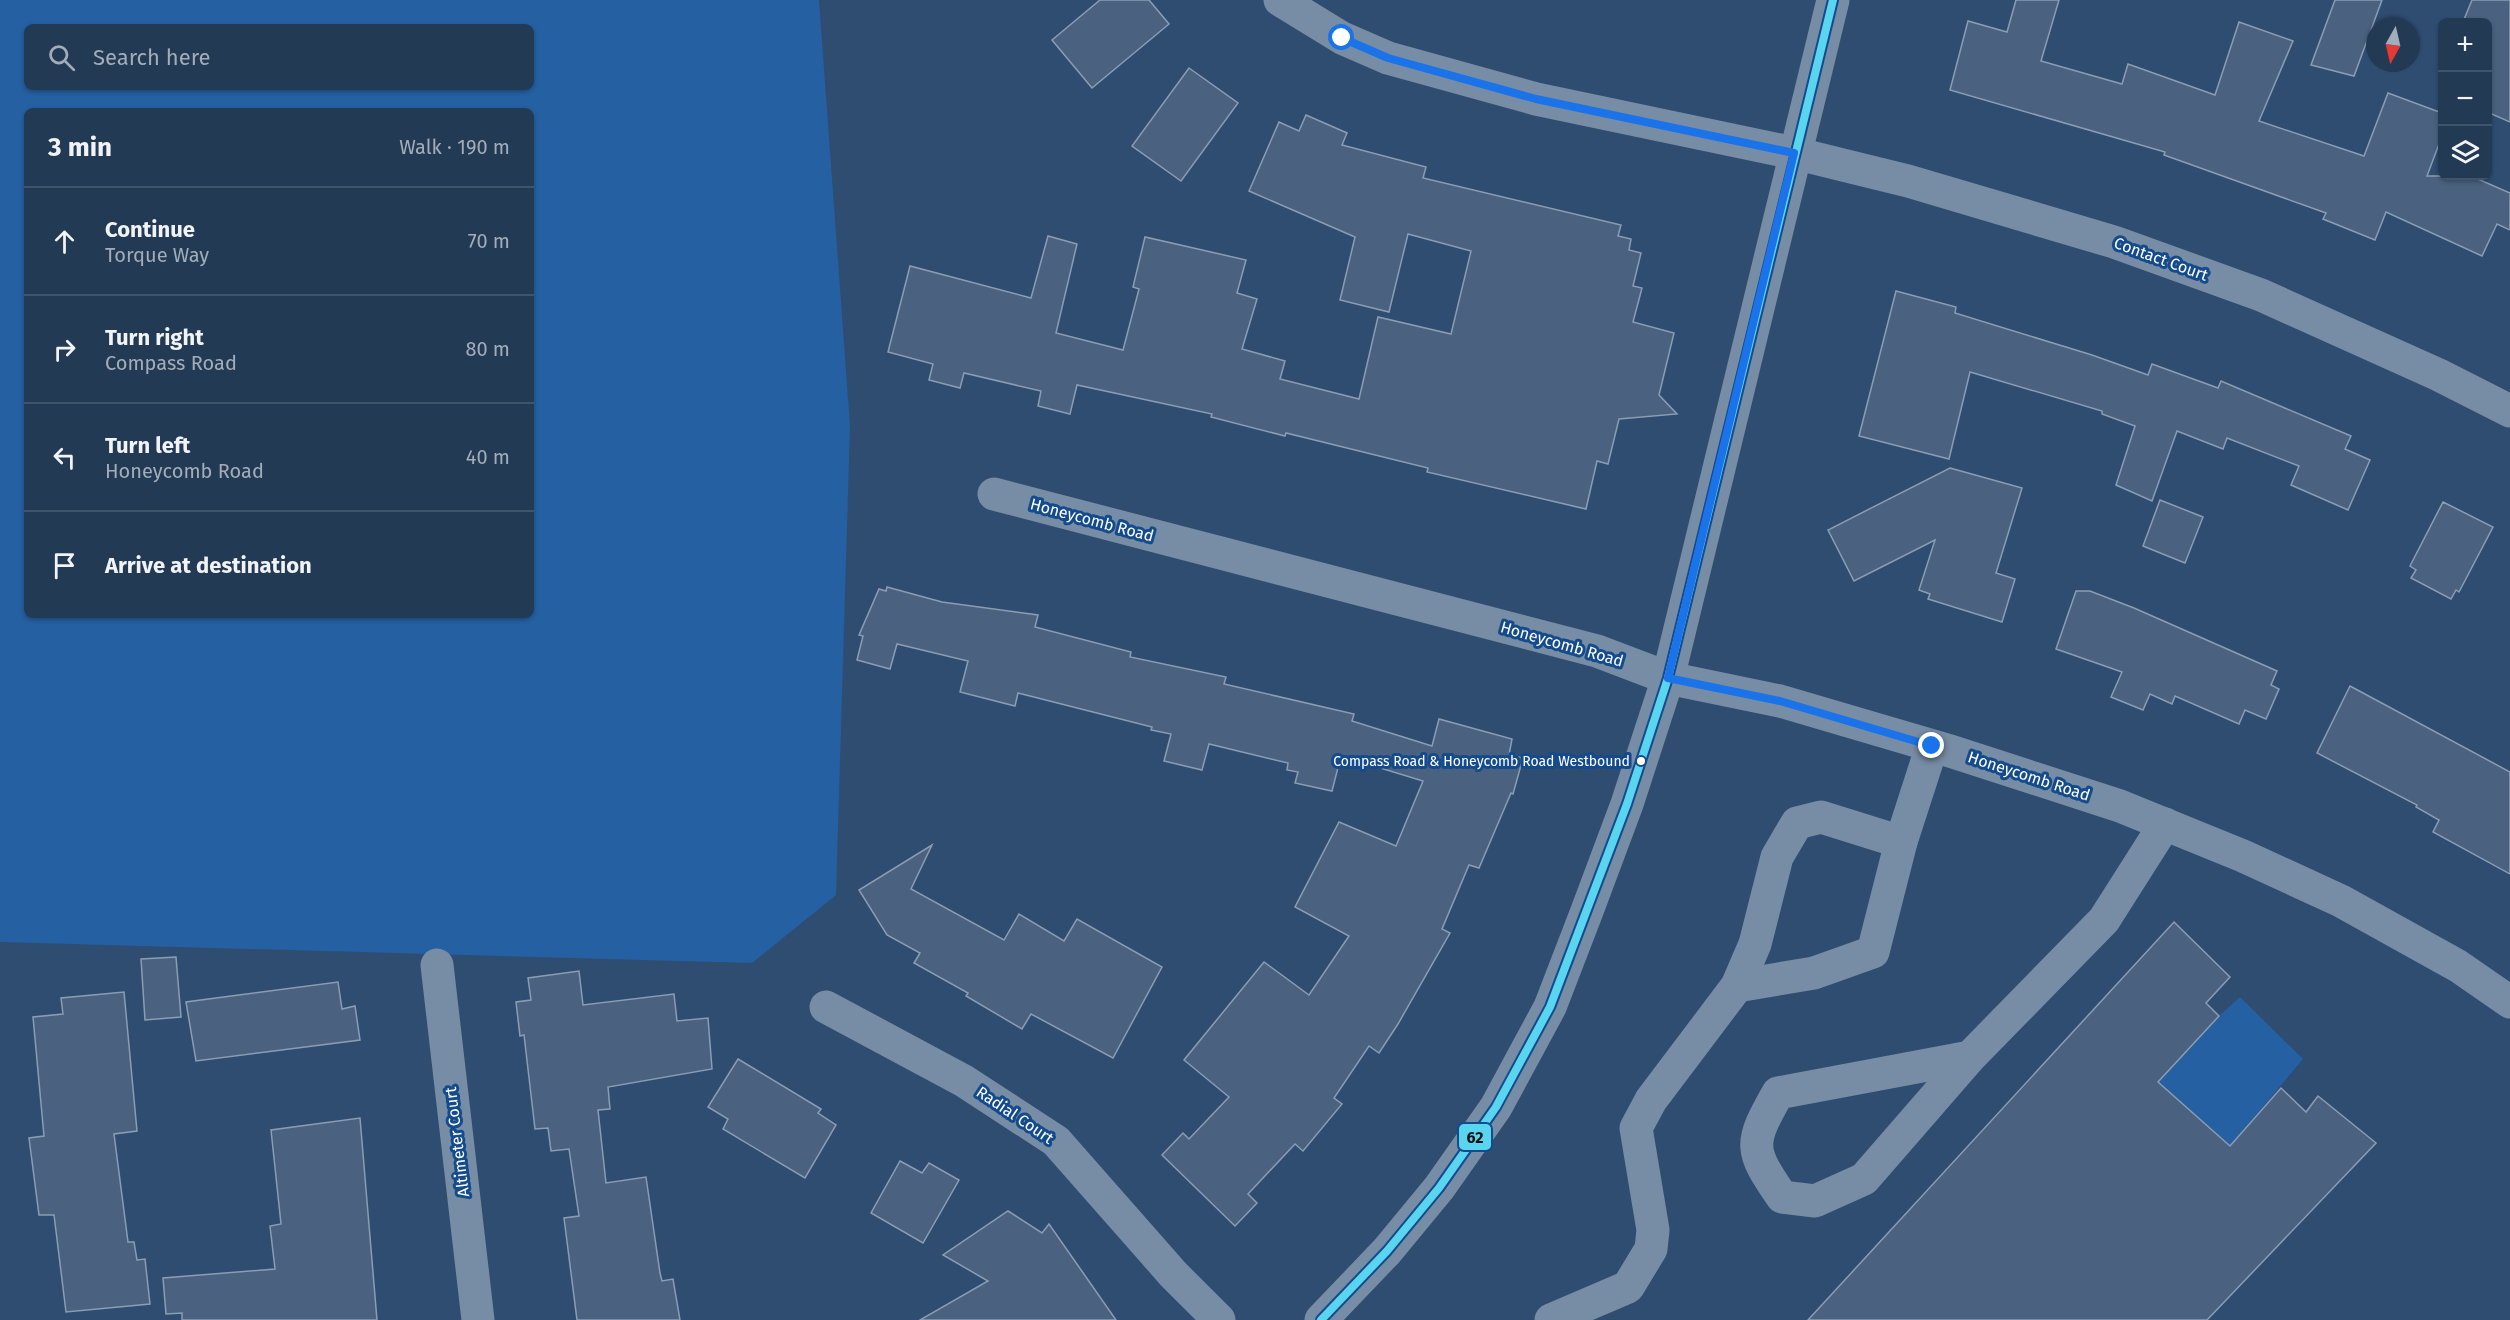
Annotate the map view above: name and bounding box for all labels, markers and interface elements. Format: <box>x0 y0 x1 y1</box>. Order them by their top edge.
north arrow <box>2366 18 2420 72</box>
map controls <box>2438 18 2492 180</box>
button: + <box>2438 18 2492 72</box>
search box <box>24 24 534 90</box>
route start <box>1328 24 1354 50</box>
icon: search <box>45 41 78 74</box>
text: Search here <box>93 44 211 71</box>
button: − <box>2438 72 2492 126</box>
button: layers <box>2438 126 2492 180</box>
text: 3 min <box>48 132 112 163</box>
text: Walk · 190 m <box>399 135 510 159</box>
text: Continue <box>105 216 195 243</box>
icon: ahead <box>48 225 81 258</box>
text: 70 m <box>468 229 510 253</box>
street label: Contact Court <box>2111 233 2211 285</box>
text: Torque Way <box>105 243 209 267</box>
text: Turn right <box>105 324 204 351</box>
icon: right <box>48 333 81 366</box>
text: 80 m <box>465 337 510 361</box>
text: Compass Road <box>105 351 237 375</box>
text: Turn left <box>105 432 190 459</box>
icon: left <box>48 441 81 474</box>
text: 40 m <box>466 445 510 469</box>
text: Honeycomb Road <box>105 459 264 483</box>
street label: Honeycomb Road <box>1028 494 1156 546</box>
icon: arrive <box>48 549 81 582</box>
text: Arrive at destination <box>105 552 312 579</box>
street label: Honeycomb Road <box>1498 617 1626 671</box>
route end <box>1918 732 1944 758</box>
street label: Honeycomb Road <box>1966 747 2092 805</box>
place label: Compass Road & Honeycomb Road Westbound <box>1333 753 1630 770</box>
marker: Compass Road & Honeycomb Road Westbound <box>1635 755 1647 767</box>
street label: Radial Court <box>973 1082 1057 1148</box>
street label: Altimeter Court <box>441 1086 473 1198</box>
line badge: 62 <box>1458 1123 1492 1151</box>
text: 62 <box>1466 1128 1484 1147</box>

